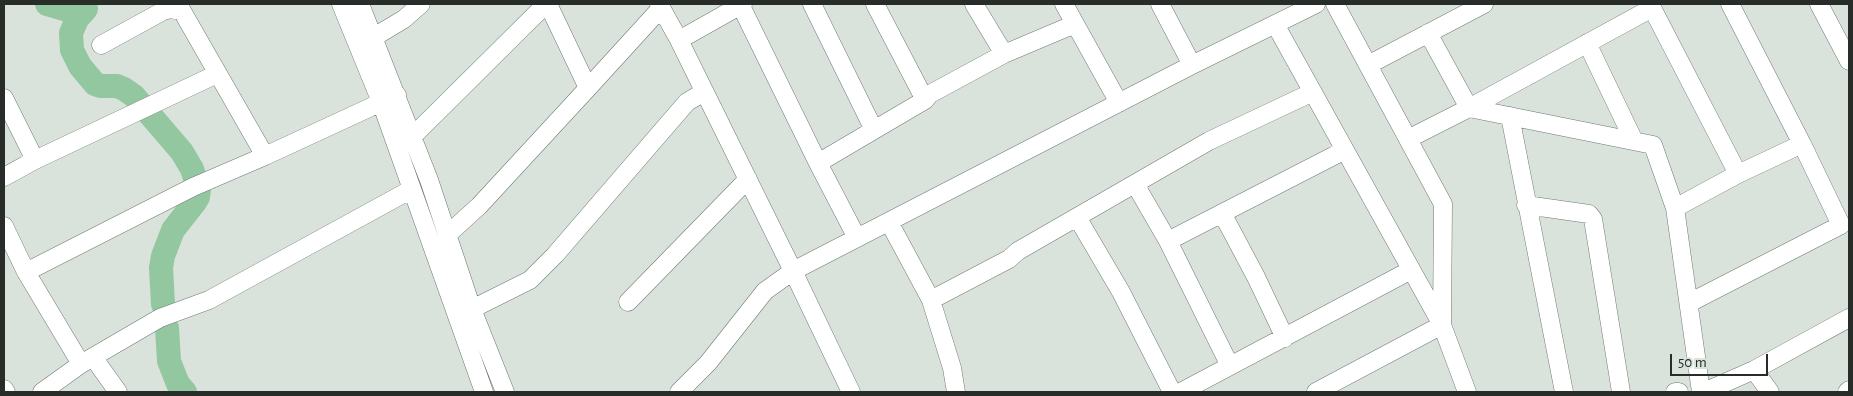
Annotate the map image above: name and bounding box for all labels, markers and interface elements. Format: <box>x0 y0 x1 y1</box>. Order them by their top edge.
scale bar <box>1673 344 1770 376</box>
text: 50 m <box>1678 355 1707 370</box>

